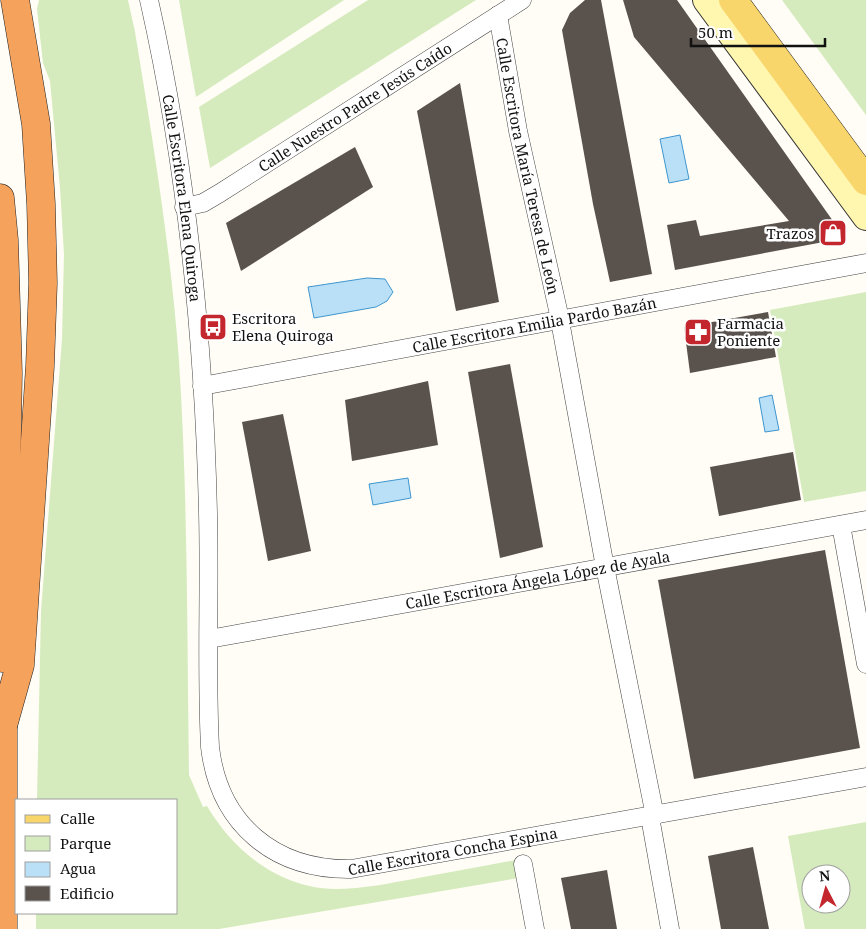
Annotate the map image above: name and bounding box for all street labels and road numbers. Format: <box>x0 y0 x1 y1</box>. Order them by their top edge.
street label: Calle Escritora María Teresa de León <box>492 36 564 297</box>
street label: Calle Nuestro Padre Jesús Caído <box>254 38 455 176</box>
street label: Calle Escritora Elena Quiroga <box>158 93 206 303</box>
street label: Calle Escritora Emilia Pardo Bazán <box>411 292 658 357</box>
street label: Calle Escritora Ángela López de Ayala <box>404 546 672 613</box>
street label: Calle Escritora Concha Espina <box>346 822 559 879</box>

